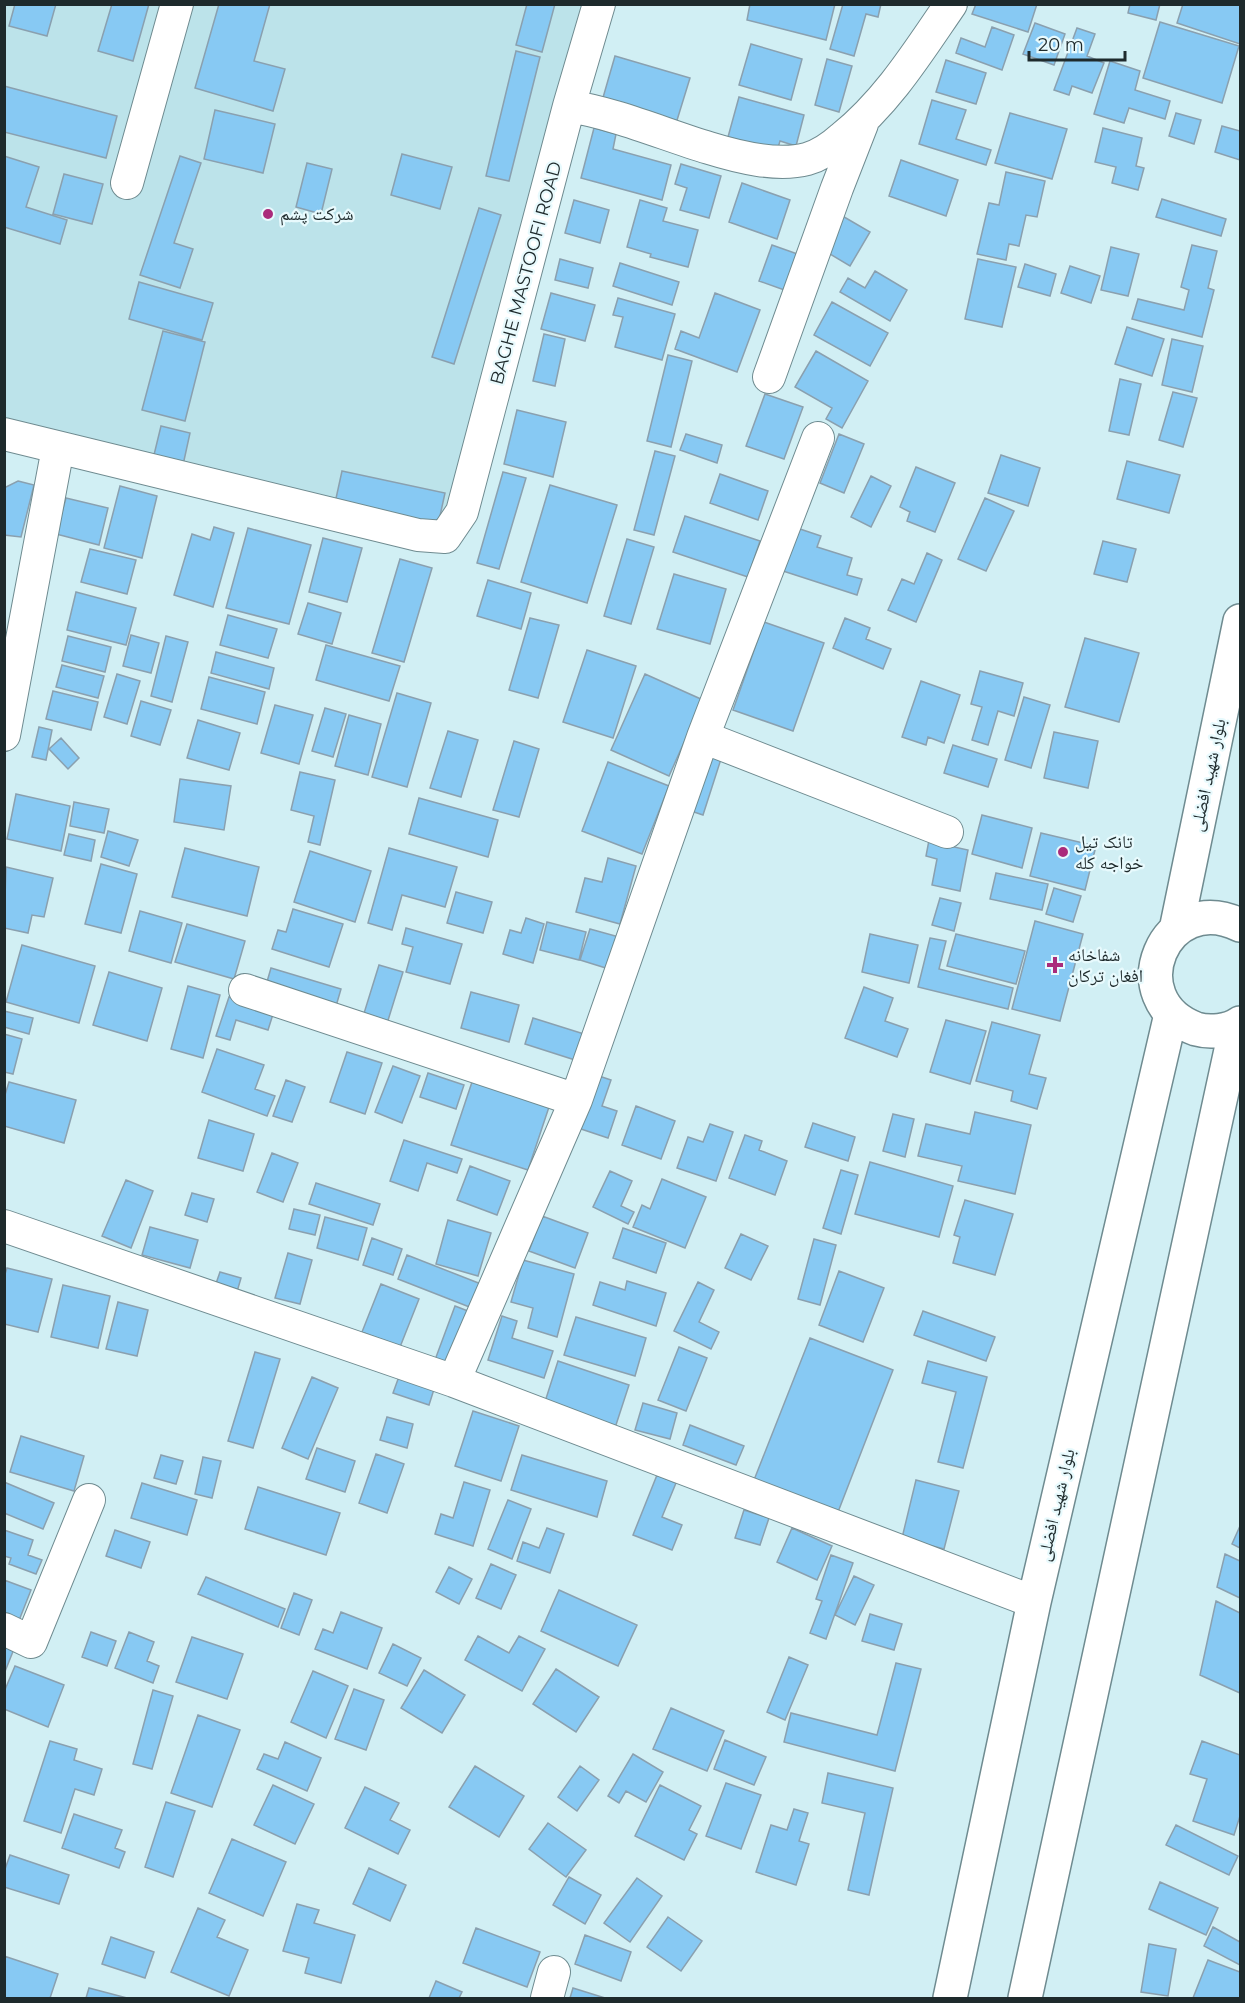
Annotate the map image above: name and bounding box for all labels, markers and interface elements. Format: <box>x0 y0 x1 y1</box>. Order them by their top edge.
scale bar <box>1029 24 1125 62</box>
text: 20 m <box>1038 34 1084 56</box>
street label: BAGHE MASTOOFI ROAD <box>486 159 566 387</box>
place label: شرکت پشم <box>280 203 354 226</box>
marker: شرکت پشم <box>261 207 275 221</box>
street label: بلوار شهید افضلی <box>1185 717 1231 833</box>
place label: تانک تیل خواجه کله <box>1075 831 1143 874</box>
marker: تانک تیل خواجه کله <box>1056 845 1070 859</box>
place label: شفاخانه افغان ترکان <box>1068 944 1143 987</box>
marker: شفاخانه افغان ترکان <box>1046 956 1064 974</box>
street label: بلوار شهید افضلی <box>1032 1447 1080 1563</box>

